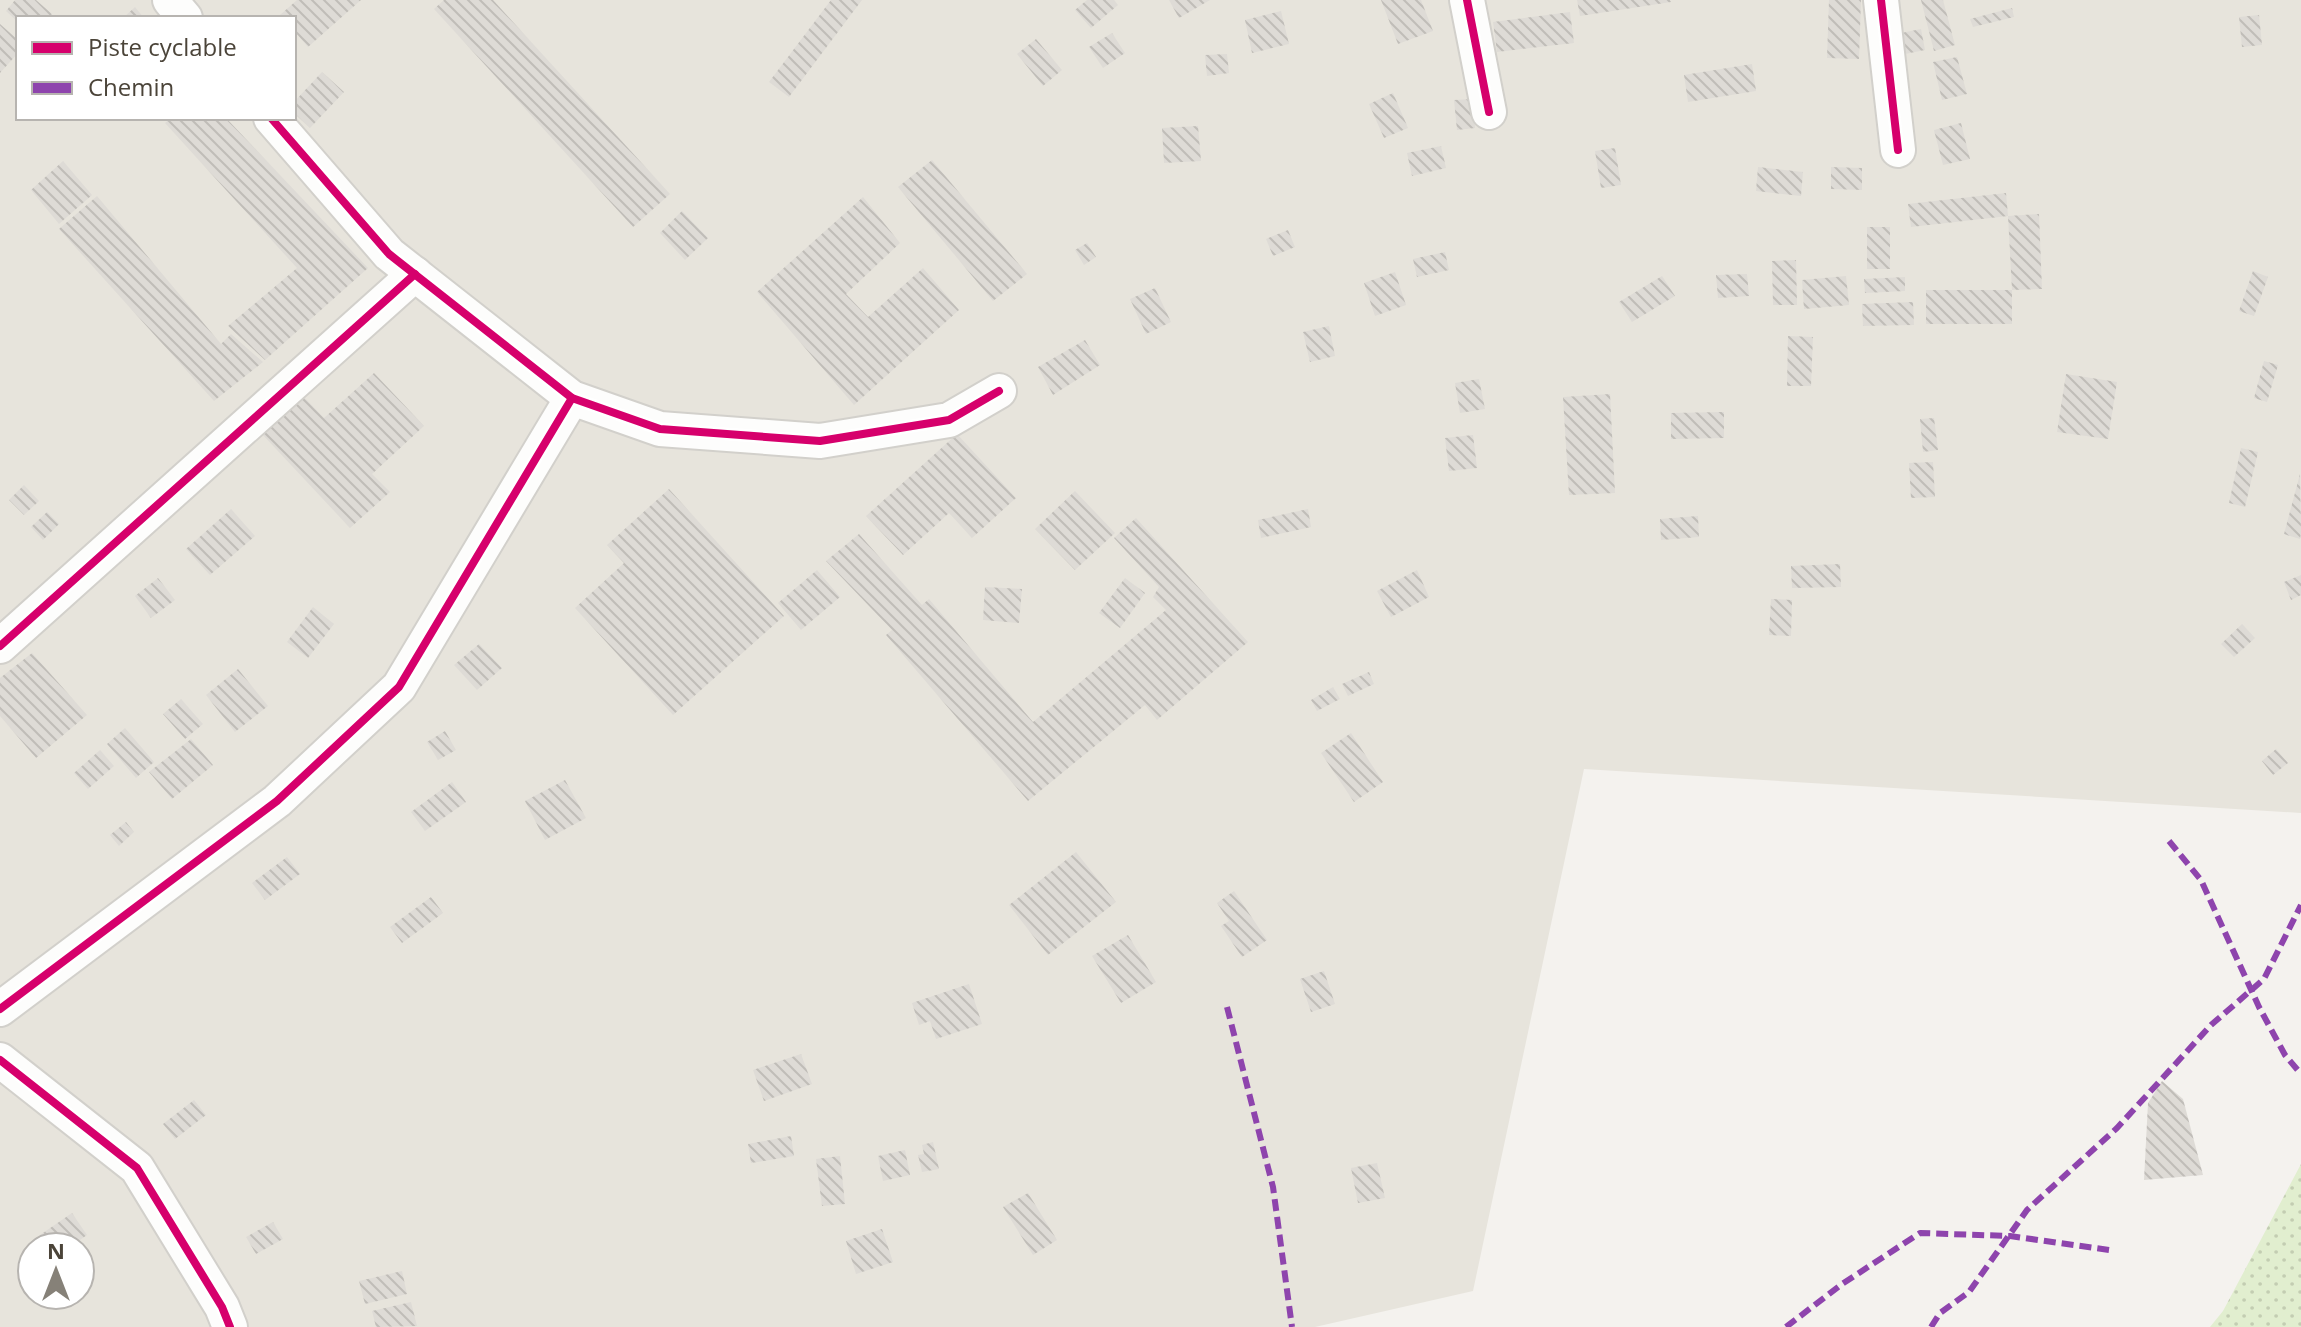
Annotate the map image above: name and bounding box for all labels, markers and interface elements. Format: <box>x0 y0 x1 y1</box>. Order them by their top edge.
legend <box>16 16 296 120</box>
text: Piste cyclable <box>88 30 237 63</box>
text: Chemin <box>88 70 174 103</box>
north arrow <box>16 1231 96 1311</box>
text: N <box>47 1235 65 1265</box>

